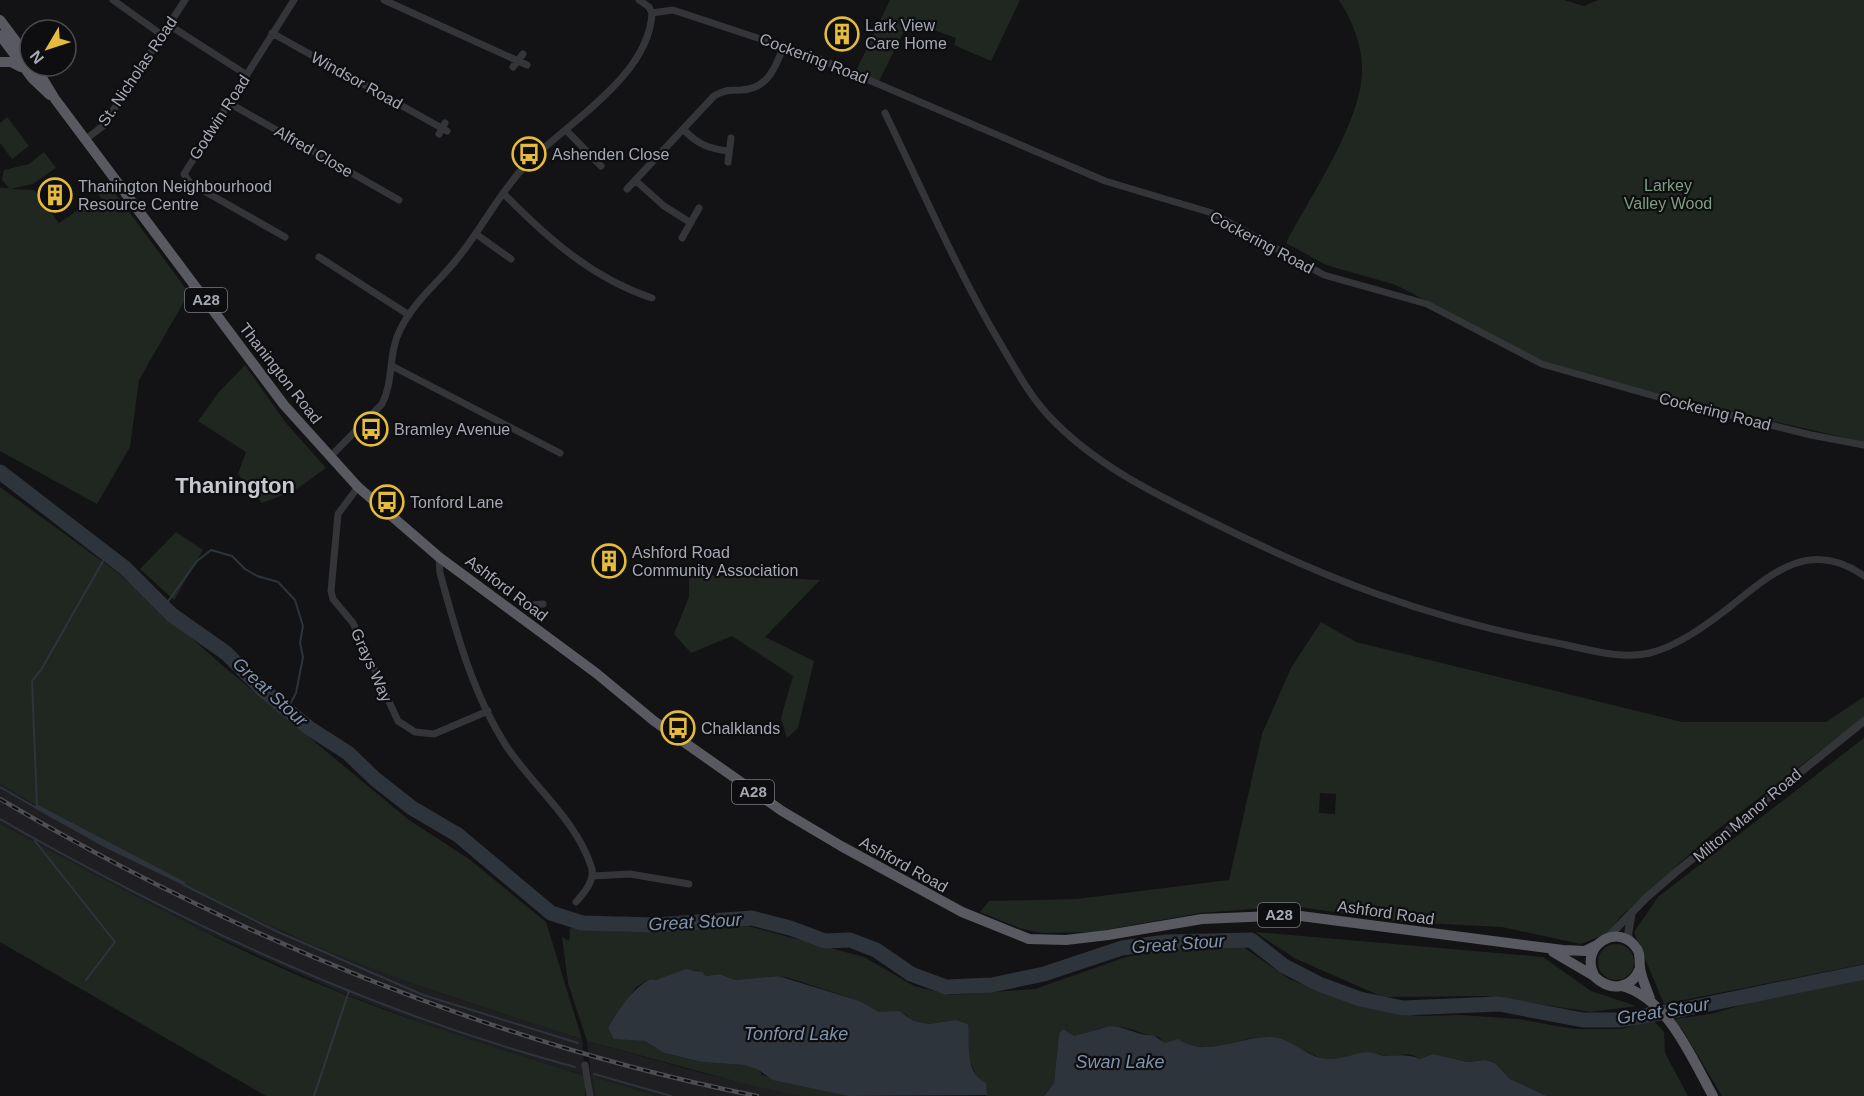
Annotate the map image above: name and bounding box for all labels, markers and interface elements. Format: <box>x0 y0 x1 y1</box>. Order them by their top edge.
street label: St. Nicholas Road <box>95 13 180 129</box>
building icon: Lark View Care Home <box>824 16 860 52</box>
place label: Lark View Care Home <box>865 17 947 52</box>
north arrow <box>18 18 78 78</box>
street label: Cockering Road <box>757 30 870 87</box>
text: N <box>26 47 47 67</box>
street label: Windsor Road <box>308 48 405 112</box>
street label: Godwin Road <box>186 72 253 163</box>
street label: Alfred Close <box>272 122 356 181</box>
bus stop icon: Ashenden Close <box>511 136 547 172</box>
place label: Ashenden Close <box>552 146 670 163</box>
building icon: Thanington Neighbourhood Resource Centre <box>37 177 73 213</box>
park label: Larkey Valley Wood <box>1624 177 1712 212</box>
place label: Thanington Neighbourhood Resource Centre <box>78 178 272 213</box>
street label: Cockering Road <box>1207 208 1316 277</box>
road number: A28 <box>185 288 227 312</box>
street label: Thanington Road <box>236 320 325 427</box>
street label: Cockering Road <box>1657 389 1773 434</box>
bus stop icon: Bramley Avenue <box>353 411 389 447</box>
place label: Bramley Avenue <box>394 421 510 438</box>
district label: Thanington <box>175 473 295 498</box>
bus stop icon: Tonford Lane <box>369 484 405 520</box>
place label: Tonford Lane <box>410 494 504 511</box>
building icon: Ashford Road Community Association <box>591 543 627 579</box>
place label: Ashford Road Community Association <box>632 544 798 579</box>
street label: Ashford Road <box>463 552 551 625</box>
street label: Grays Way <box>348 626 395 705</box>
water label: Great Stour <box>229 653 312 731</box>
bus stop icon: Chalklands <box>660 710 696 746</box>
place label: Chalklands <box>701 720 780 737</box>
street label: Milton Manor Road <box>1690 765 1805 865</box>
road number: A28 <box>732 780 774 804</box>
street label: Ashford Road <box>857 833 951 896</box>
street label: Ashford Road <box>1336 897 1436 928</box>
road number: A28 <box>1258 903 1300 927</box>
water label: Great Stour <box>648 910 743 934</box>
water label: Great Stour <box>1131 931 1226 957</box>
water label: Great Stour <box>1615 994 1712 1028</box>
water label: Tonford Lake <box>744 1024 848 1044</box>
water label: Swan Lake <box>1075 1052 1165 1072</box>

